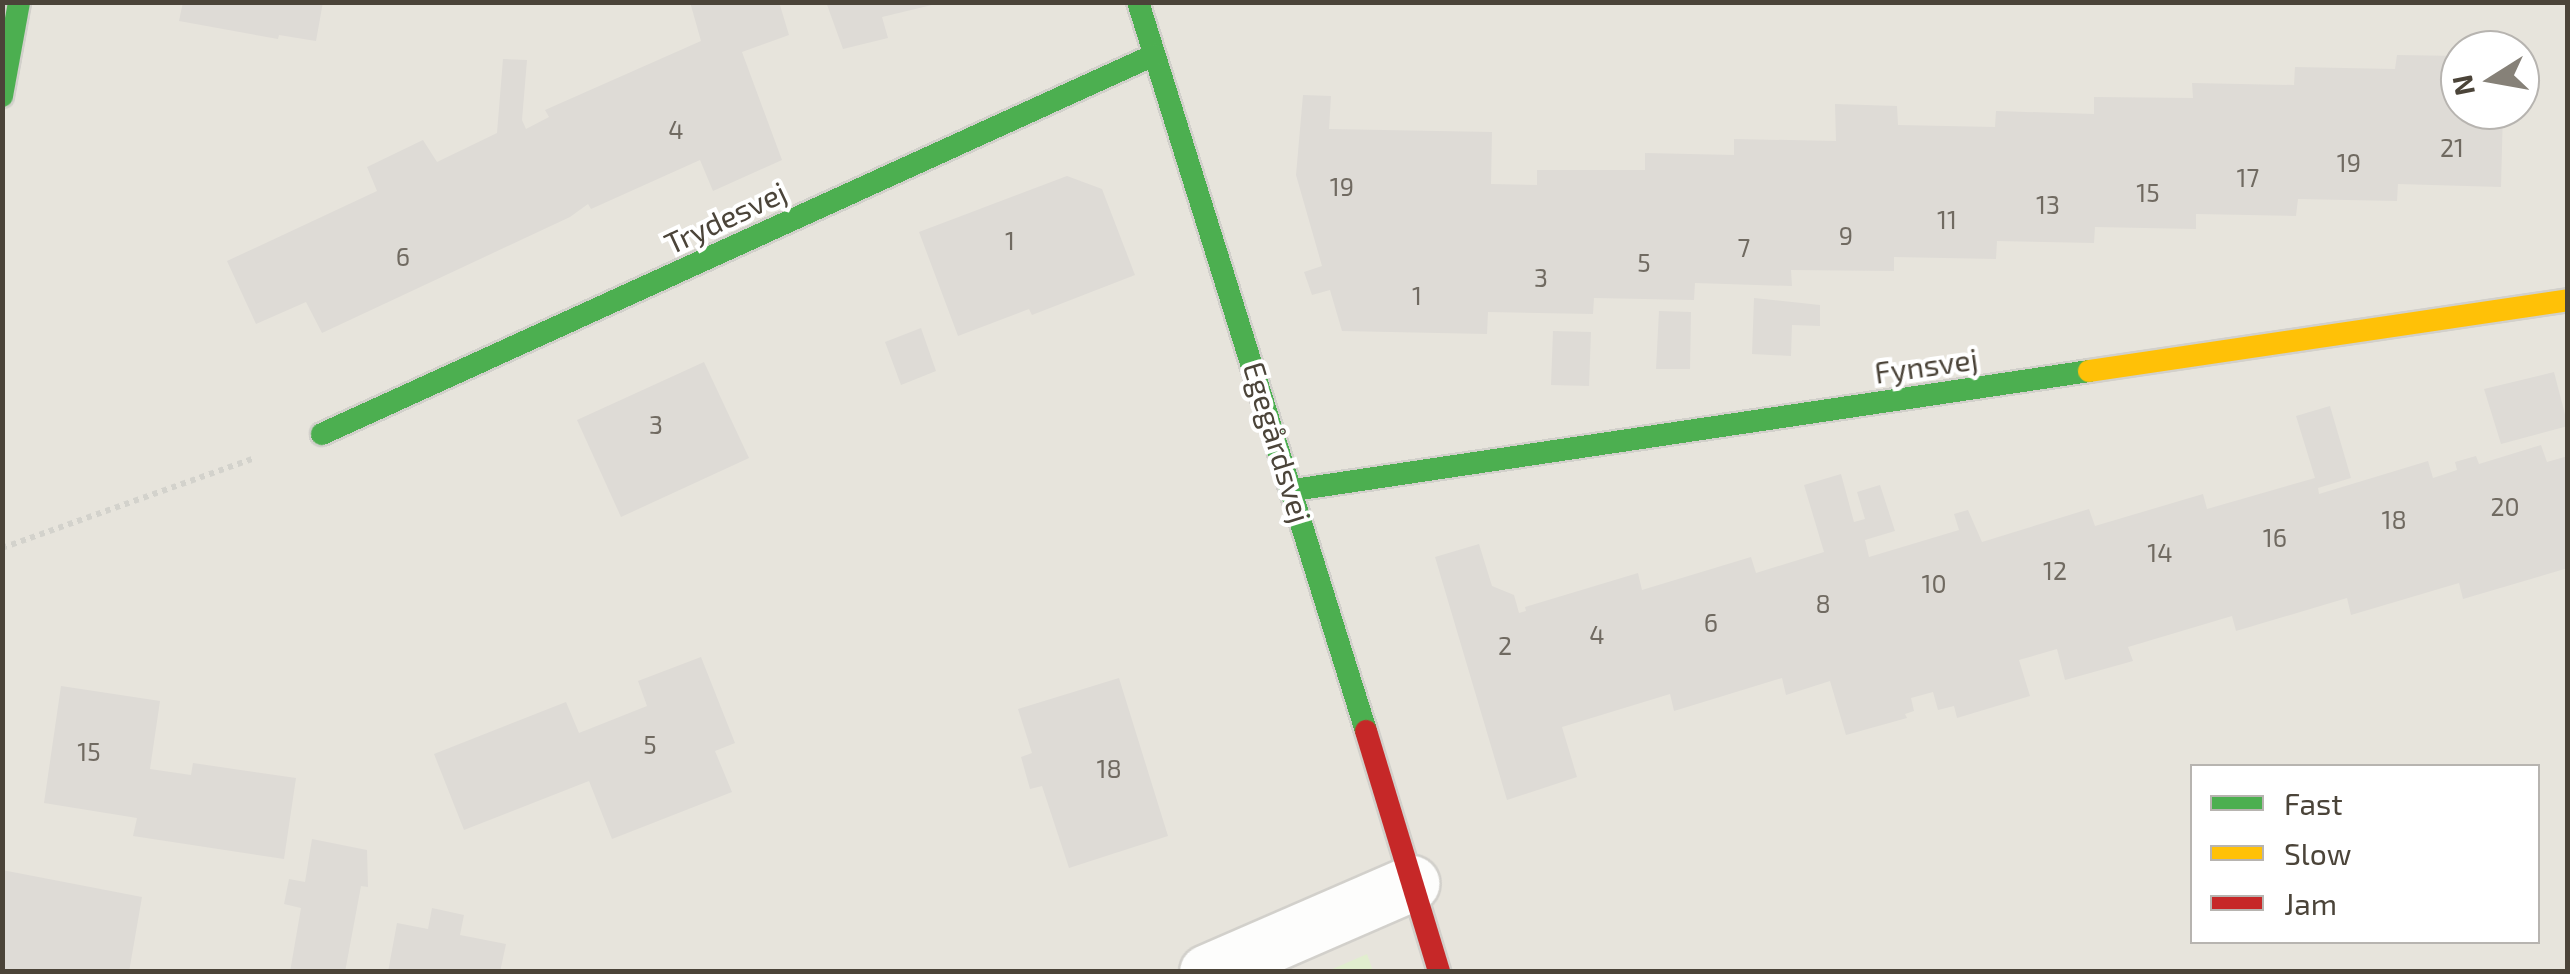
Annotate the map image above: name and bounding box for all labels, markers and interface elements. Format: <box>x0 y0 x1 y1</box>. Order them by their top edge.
north arrow <box>2440 30 2540 130</box>
text: N <box>2444 72 2481 99</box>
house number: 4 <box>668 114 684 144</box>
house number: 21 <box>2440 132 2464 162</box>
house number: 19 <box>2337 147 2361 177</box>
house number: 17 <box>2237 162 2259 192</box>
house number: 19 <box>1330 171 1354 201</box>
street label: Trydesvej <box>658 173 792 261</box>
house number: 15 <box>2136 177 2160 207</box>
house number: 13 <box>2036 189 2060 219</box>
house number: 11 <box>1937 204 1957 234</box>
house number: 9 <box>1839 220 1853 250</box>
house number: 1 <box>1005 225 1015 255</box>
house number: 7 <box>1738 232 1750 262</box>
house number: 6 <box>396 241 410 271</box>
house number: 5 <box>1637 247 1651 277</box>
house number: 3 <box>1534 262 1548 292</box>
house number: 1 <box>1412 280 1422 310</box>
street label: Fynsvej <box>1872 340 1980 390</box>
street label: Egegårdsvej <box>1237 357 1319 527</box>
house number: 3 <box>649 409 663 439</box>
house number: 20 <box>2490 491 2520 521</box>
house number: 18 <box>2381 504 2407 534</box>
house number: 16 <box>2263 522 2287 552</box>
house number: 14 <box>2147 537 2173 567</box>
house number: 12 <box>2043 555 2067 585</box>
house number: 10 <box>1921 568 1947 598</box>
house number: 8 <box>1815 588 1831 618</box>
house number: 6 <box>1704 607 1718 637</box>
house number: 4 <box>1589 619 1605 649</box>
house number: 2 <box>1498 630 1512 660</box>
house number: 5 <box>643 729 657 759</box>
house number: 15 <box>77 736 101 766</box>
house number: 18 <box>1096 753 1122 783</box>
legend <box>2190 764 2540 944</box>
text: Fast <box>2284 785 2343 821</box>
text: Slow <box>2284 835 2351 871</box>
text: Jam <box>2284 885 2337 921</box>

